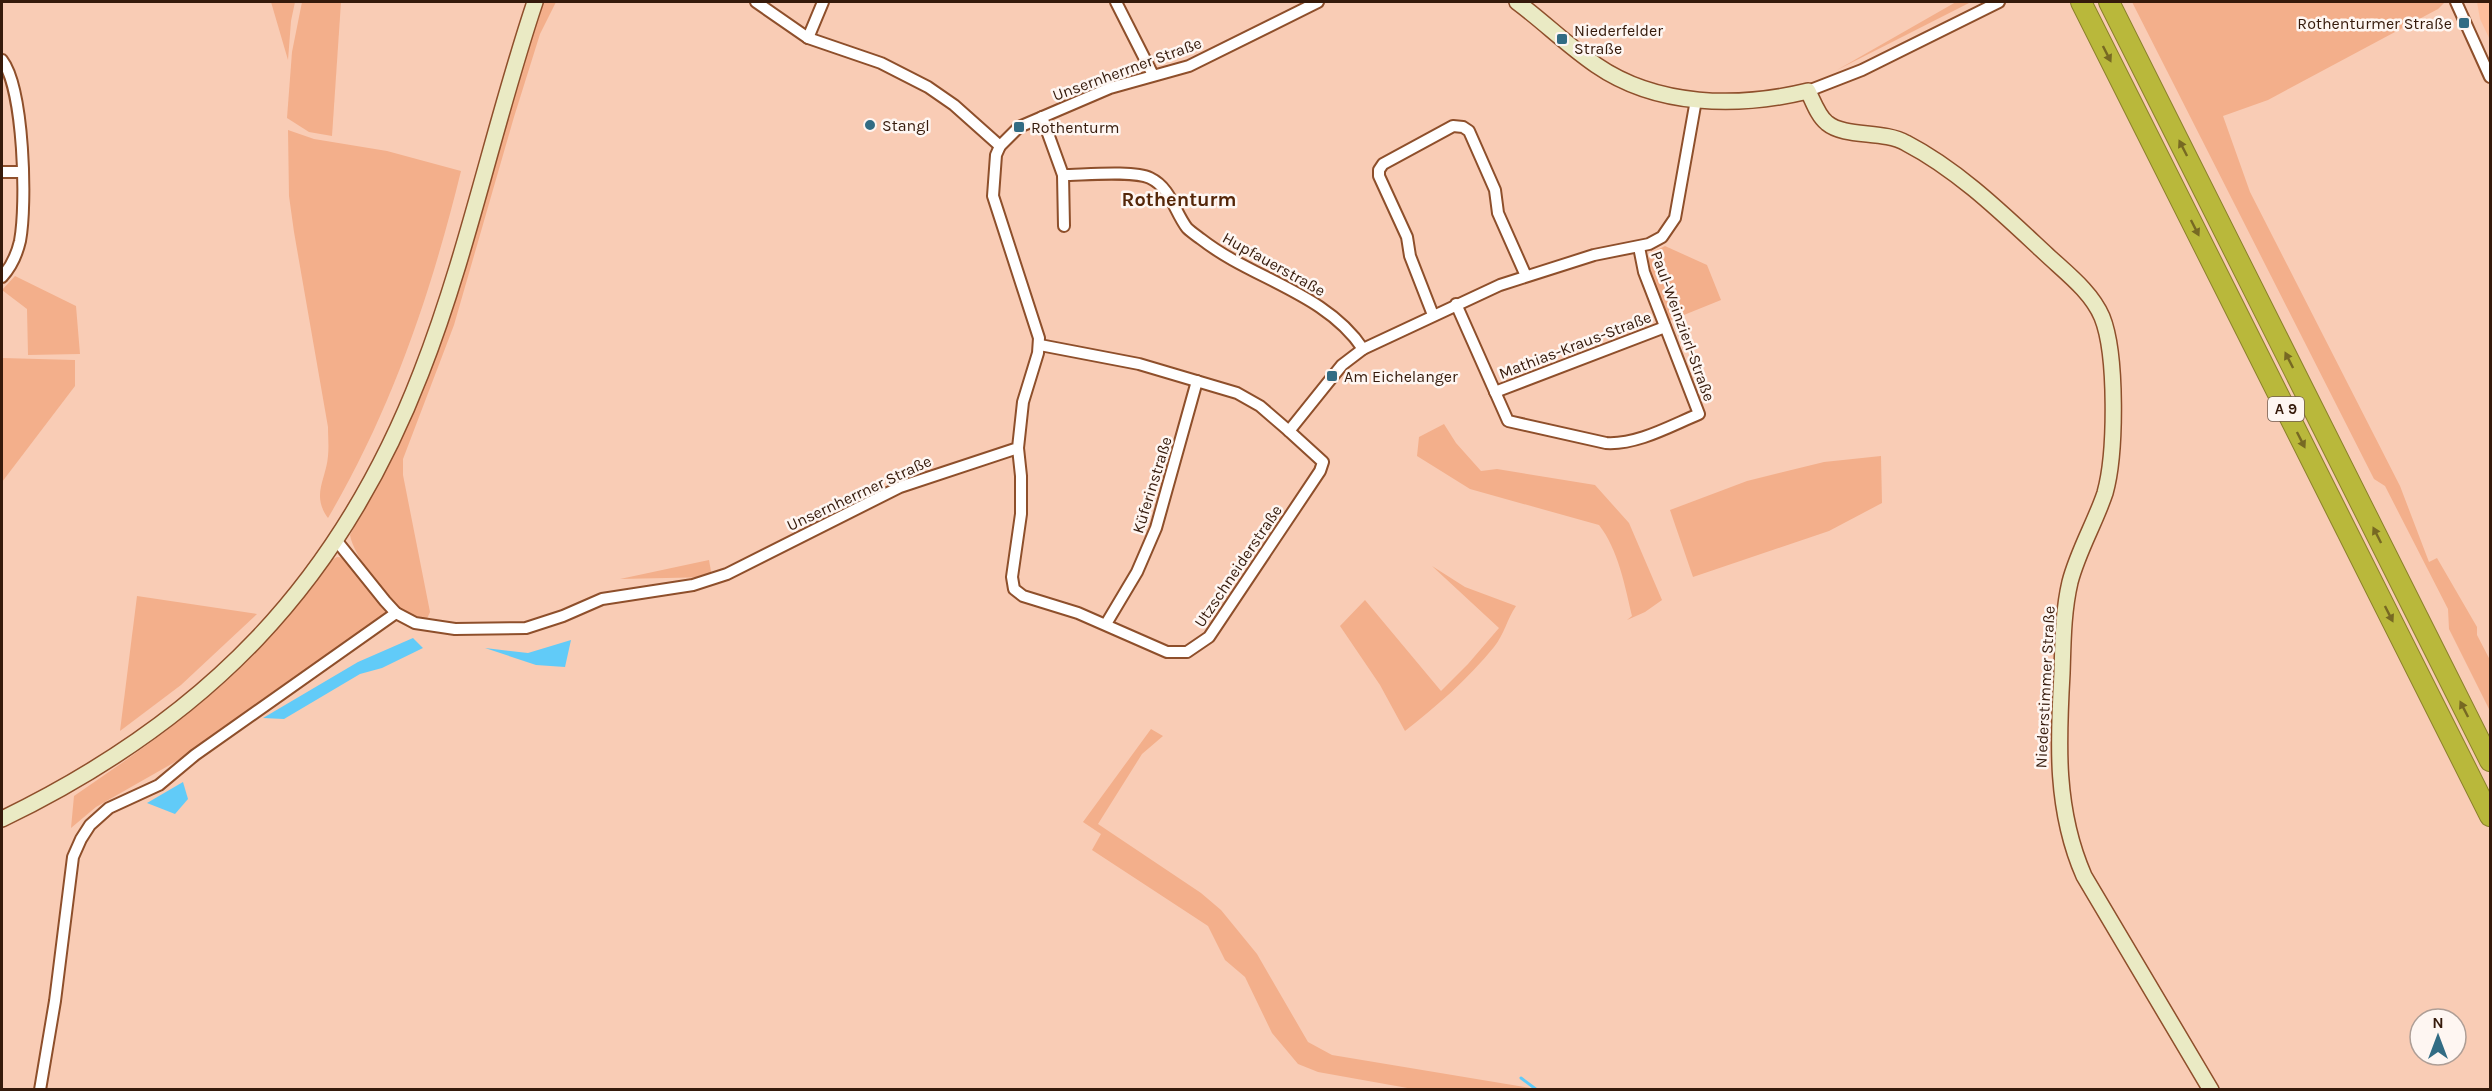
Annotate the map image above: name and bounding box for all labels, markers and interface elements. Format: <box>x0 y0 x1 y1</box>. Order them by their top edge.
place label: Rothenturmer Straße <box>2297 14 2452 33</box>
marker: Rothenturmer Straße <box>2457 16 2471 30</box>
place label: Niederfelder Straße <box>1574 21 1663 58</box>
marker: Niederfelder Straße <box>1555 32 1569 46</box>
street label: Unsernherrner Straße <box>1050 33 1204 105</box>
one-way arrow <box>2103 45 2112 62</box>
place label: Stangl <box>882 116 930 135</box>
marker: Stangl <box>863 118 877 132</box>
place label: Rothenturm <box>1031 118 1120 137</box>
marker: Rothenturm <box>1012 120 1026 134</box>
one-way arrow <box>2178 140 2188 157</box>
district label: Rothenturm <box>1122 188 1236 211</box>
one-way arrow <box>2190 220 2200 237</box>
street label: Hupfauerstraße <box>1219 228 1329 300</box>
street label: Paul-Weinzierl-Straße <box>1647 248 1719 404</box>
street label: Mathias-Kraus-Straße <box>1496 307 1654 383</box>
one-way arrow <box>2285 352 2294 369</box>
place label: Am Eichelanger <box>1344 367 1458 386</box>
marker: Am Eichelanger <box>1325 369 1339 383</box>
road number: A 9 <box>2268 397 2304 421</box>
one-way arrow <box>2297 431 2306 448</box>
street label: Küferinstraße <box>1128 434 1176 536</box>
street label: Unsernherrner Straße <box>784 451 934 535</box>
street label: Utzschneiderstraße <box>1190 501 1286 631</box>
one-way arrow <box>2372 526 2381 543</box>
street label: Niederstimmer Straße <box>2031 605 2059 769</box>
one-way arrow <box>2384 606 2394 623</box>
one-way arrow <box>2460 700 2469 717</box>
north arrow <box>2408 1007 2468 1067</box>
text: N <box>2432 1013 2444 1032</box>

